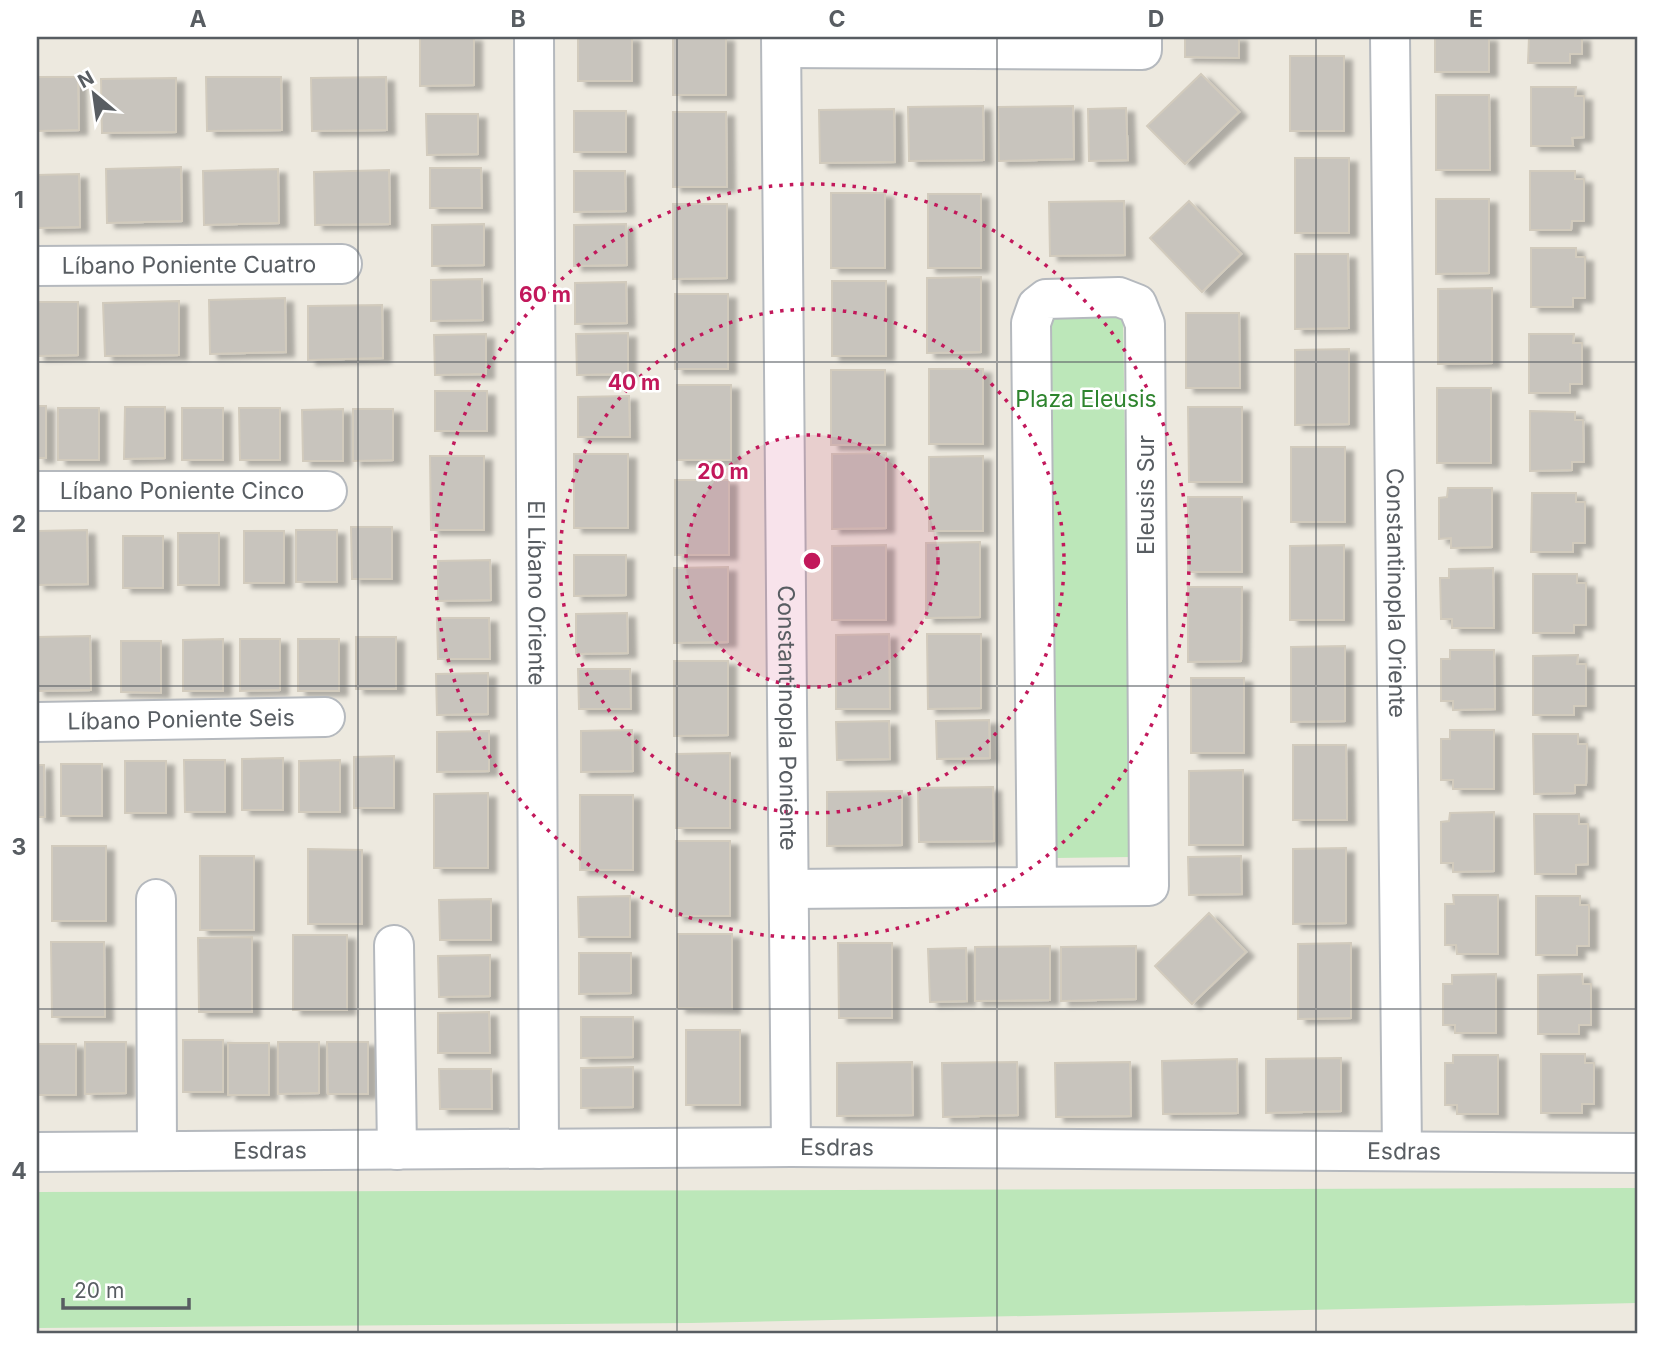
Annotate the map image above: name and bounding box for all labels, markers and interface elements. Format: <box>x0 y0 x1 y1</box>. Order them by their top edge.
text: A <box>189 5 207 33</box>
text: B <box>510 5 526 33</box>
text: C <box>828 5 846 33</box>
text: D <box>1148 5 1164 33</box>
text: E <box>1469 5 1483 33</box>
north arrow <box>60 60 130 130</box>
text: N <box>74 66 98 93</box>
text: 1 <box>14 186 24 214</box>
street label: Líbano Poniente Cuatro <box>62 250 316 280</box>
text: 60 m <box>519 282 571 307</box>
text: 40 m <box>608 370 660 395</box>
park label: Plaza Eleusis <box>1015 385 1157 413</box>
street label: Eleusis Sur <box>1132 435 1160 555</box>
text: 20 m <box>697 459 749 484</box>
street label: Constantinopla Oriente <box>1381 468 1411 718</box>
street label: Líbano Poniente Cinco <box>60 477 304 505</box>
street label: El Líbano Oriente <box>522 500 551 686</box>
text: 2 <box>12 510 26 538</box>
centre of rings <box>800 549 824 573</box>
street label: Constantinopla Poniente <box>772 585 802 851</box>
street label: Líbano Poniente Seis <box>67 704 295 735</box>
text: 3 <box>12 833 26 861</box>
street label: Esdras <box>800 1133 874 1162</box>
street label: Esdras <box>233 1136 307 1165</box>
street label: Esdras <box>1367 1137 1441 1166</box>
text: 4 <box>11 1157 27 1185</box>
scale bar <box>63 1266 189 1310</box>
text: 20 m <box>74 1278 124 1303</box>

